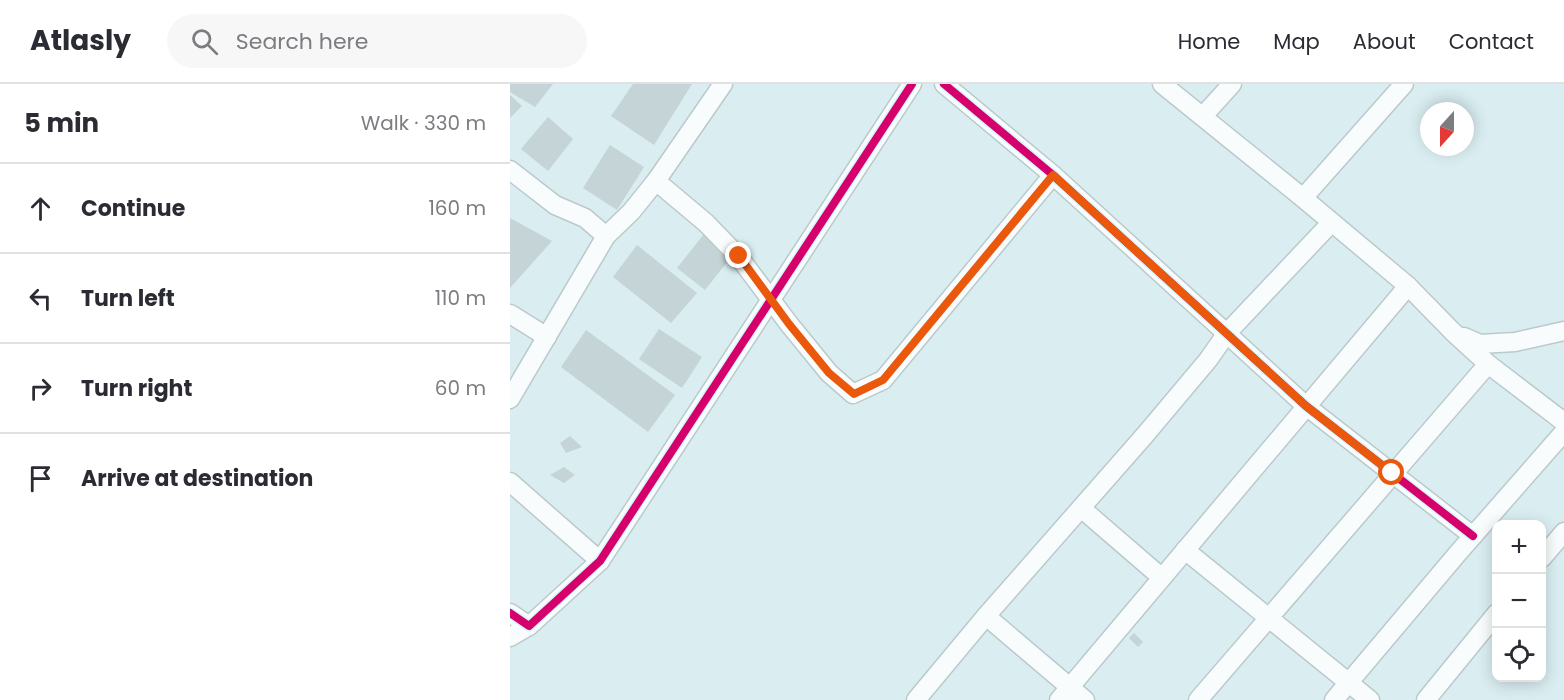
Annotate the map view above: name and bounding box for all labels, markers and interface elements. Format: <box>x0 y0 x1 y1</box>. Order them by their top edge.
search box <box>167 14 587 68</box>
text: Atlasly <box>30 21 131 60</box>
icon: search <box>188 25 221 58</box>
text: Search here <box>236 26 368 57</box>
text: Home <box>1178 27 1240 56</box>
text: Map <box>1273 27 1320 56</box>
text: About <box>1353 27 1416 56</box>
text: Contact <box>1449 27 1534 56</box>
north arrow <box>1420 102 1474 156</box>
text: 5 min <box>24 105 99 141</box>
text: Walk · 330 m <box>361 109 486 137</box>
icon: ahead <box>24 192 57 225</box>
text: Continue <box>81 193 185 224</box>
text: 160 m <box>428 194 486 222</box>
route end <box>725 242 751 268</box>
icon: left <box>24 282 57 315</box>
text: Turn left <box>81 283 175 314</box>
text: 110 m <box>435 284 486 312</box>
icon: right <box>24 372 57 405</box>
text: Turn right <box>81 373 192 404</box>
text: 60 m <box>435 374 486 402</box>
route start <box>1378 459 1404 485</box>
icon: arrive <box>24 462 57 495</box>
text: Arrive at destination <box>81 463 313 494</box>
map controls <box>1492 520 1546 682</box>
button: + <box>1492 520 1546 574</box>
button: − <box>1492 574 1546 628</box>
button: locate <box>1492 628 1546 682</box>

